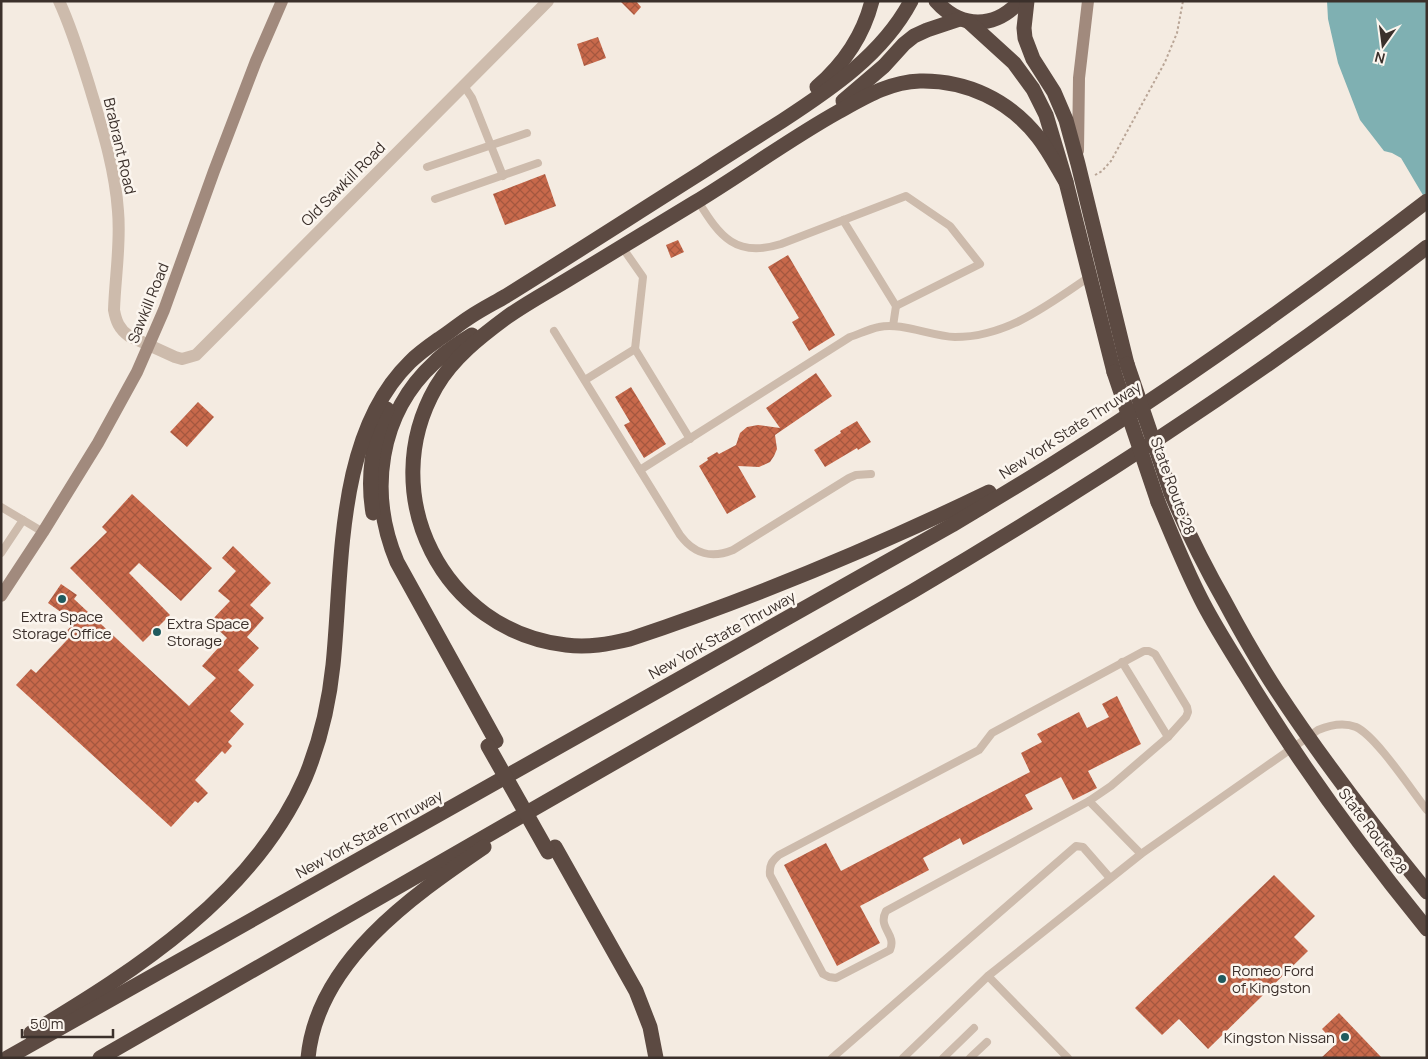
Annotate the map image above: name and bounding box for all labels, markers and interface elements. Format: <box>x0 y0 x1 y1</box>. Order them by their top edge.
north arrow <box>1358 20 1408 70</box>
text: N <box>1373 48 1387 69</box>
street label: Brabrant Road <box>99 96 141 196</box>
street label: Old Sawkill Road <box>296 137 390 231</box>
street label: Sawkill Road <box>122 260 174 346</box>
street label: New York State Thruway <box>995 376 1145 484</box>
street label: State Route 28 <box>1146 434 1200 538</box>
street label: New York State Thruway <box>645 586 799 684</box>
marker: Extra Space Storage Office <box>56 593 68 605</box>
place label: Extra Space Storage Office <box>12 606 112 644</box>
place label: Extra Space Storage <box>167 613 249 651</box>
marker: Extra Space Storage <box>151 626 163 638</box>
street label: State Route 28 <box>1334 784 1412 878</box>
street label: New York State Thruway <box>292 785 446 883</box>
place label: Romeo Ford of Kingston <box>1232 960 1314 998</box>
marker: Romeo Ford of Kingston <box>1216 973 1228 985</box>
scale bar <box>22 1006 114 1038</box>
text: 50 m <box>30 1013 64 1034</box>
place label: Kingston Nissan <box>1224 1027 1335 1048</box>
marker: Kingston Nissan <box>1339 1031 1351 1043</box>

